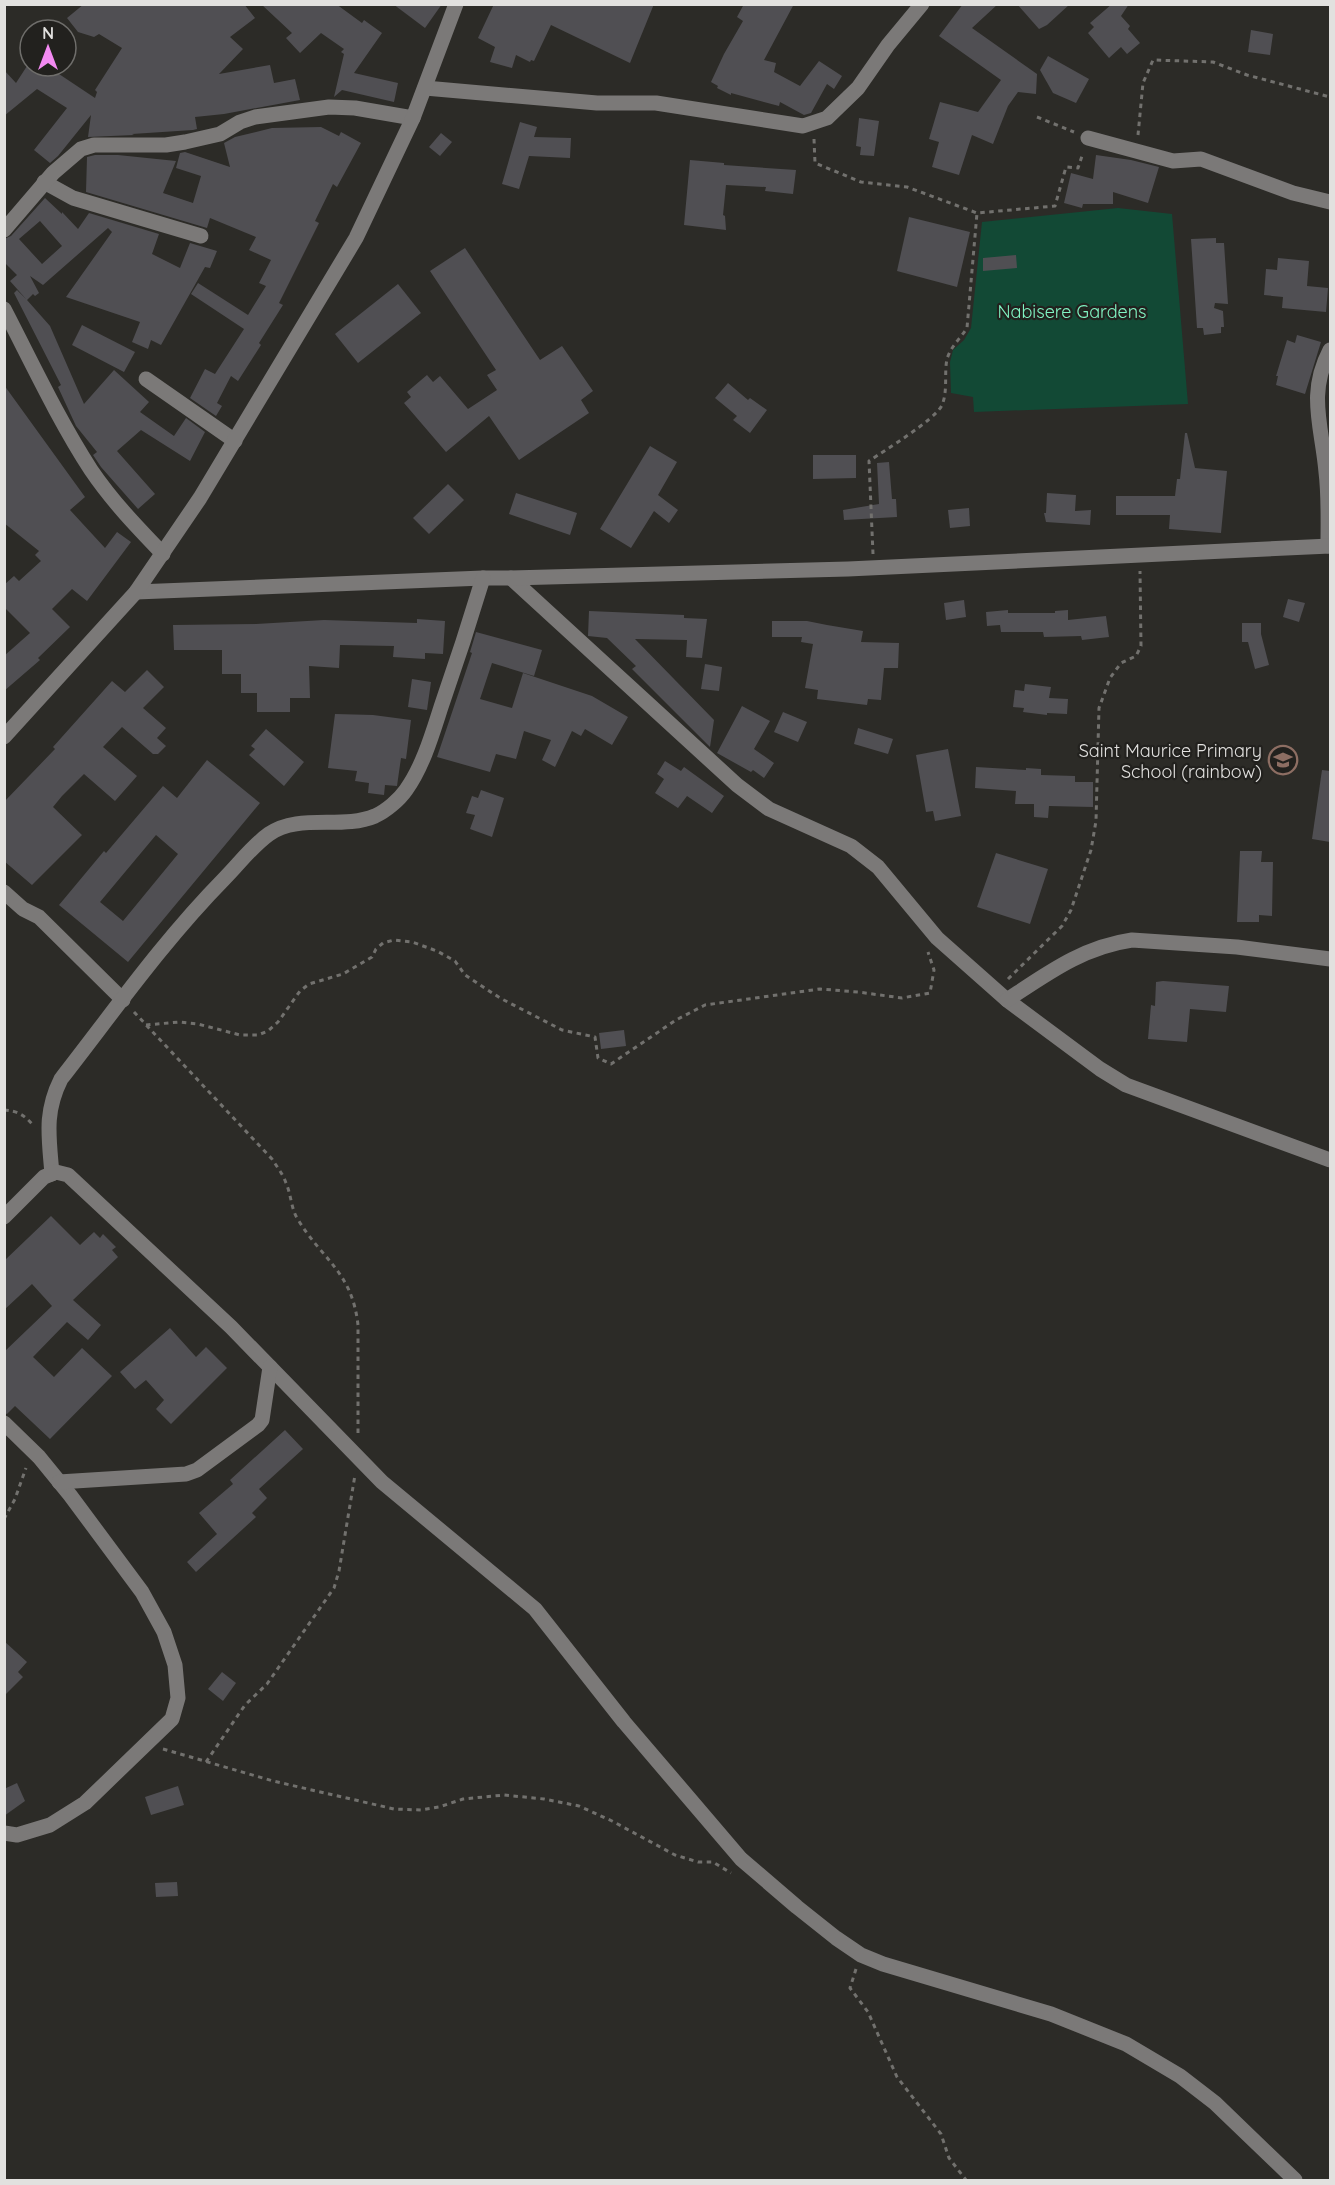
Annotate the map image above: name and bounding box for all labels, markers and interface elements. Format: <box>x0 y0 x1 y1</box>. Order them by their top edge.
north arrow <box>18 18 78 78</box>
text: N <box>42 23 54 43</box>
park label: Nabisere Gardens <box>997 300 1147 323</box>
place label: Saint Maurice Primary School (rainbow) <box>1079 739 1262 783</box>
school or university icon: Saint Maurice Primary School (rainbow) <box>1267 744 1299 776</box>

